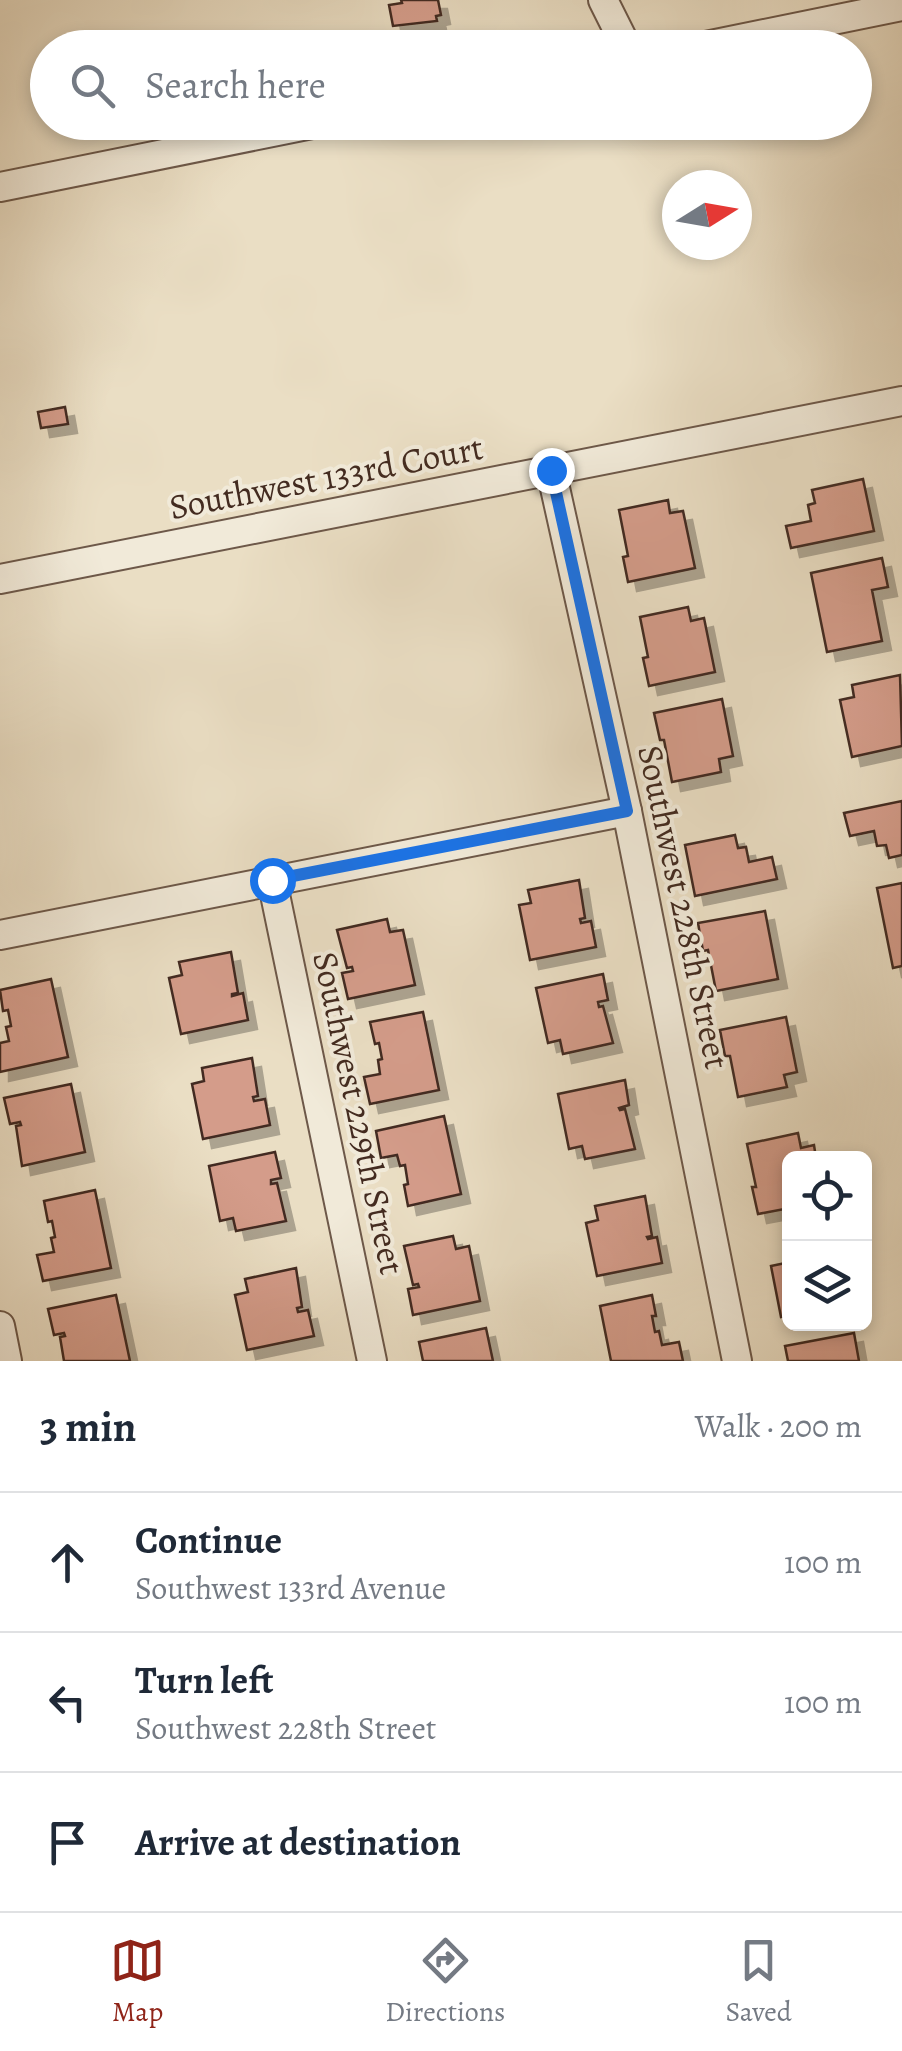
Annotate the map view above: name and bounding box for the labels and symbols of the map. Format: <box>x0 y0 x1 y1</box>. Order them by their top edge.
north arrow <box>662 170 752 260</box>
street label: Southwest 133rd Court <box>165 423 487 531</box>
route end <box>529 448 575 494</box>
street label: Southwest 228th Street <box>626 741 742 1073</box>
route start <box>250 858 296 904</box>
street label: Southwest 229th Street <box>301 947 417 1279</box>

